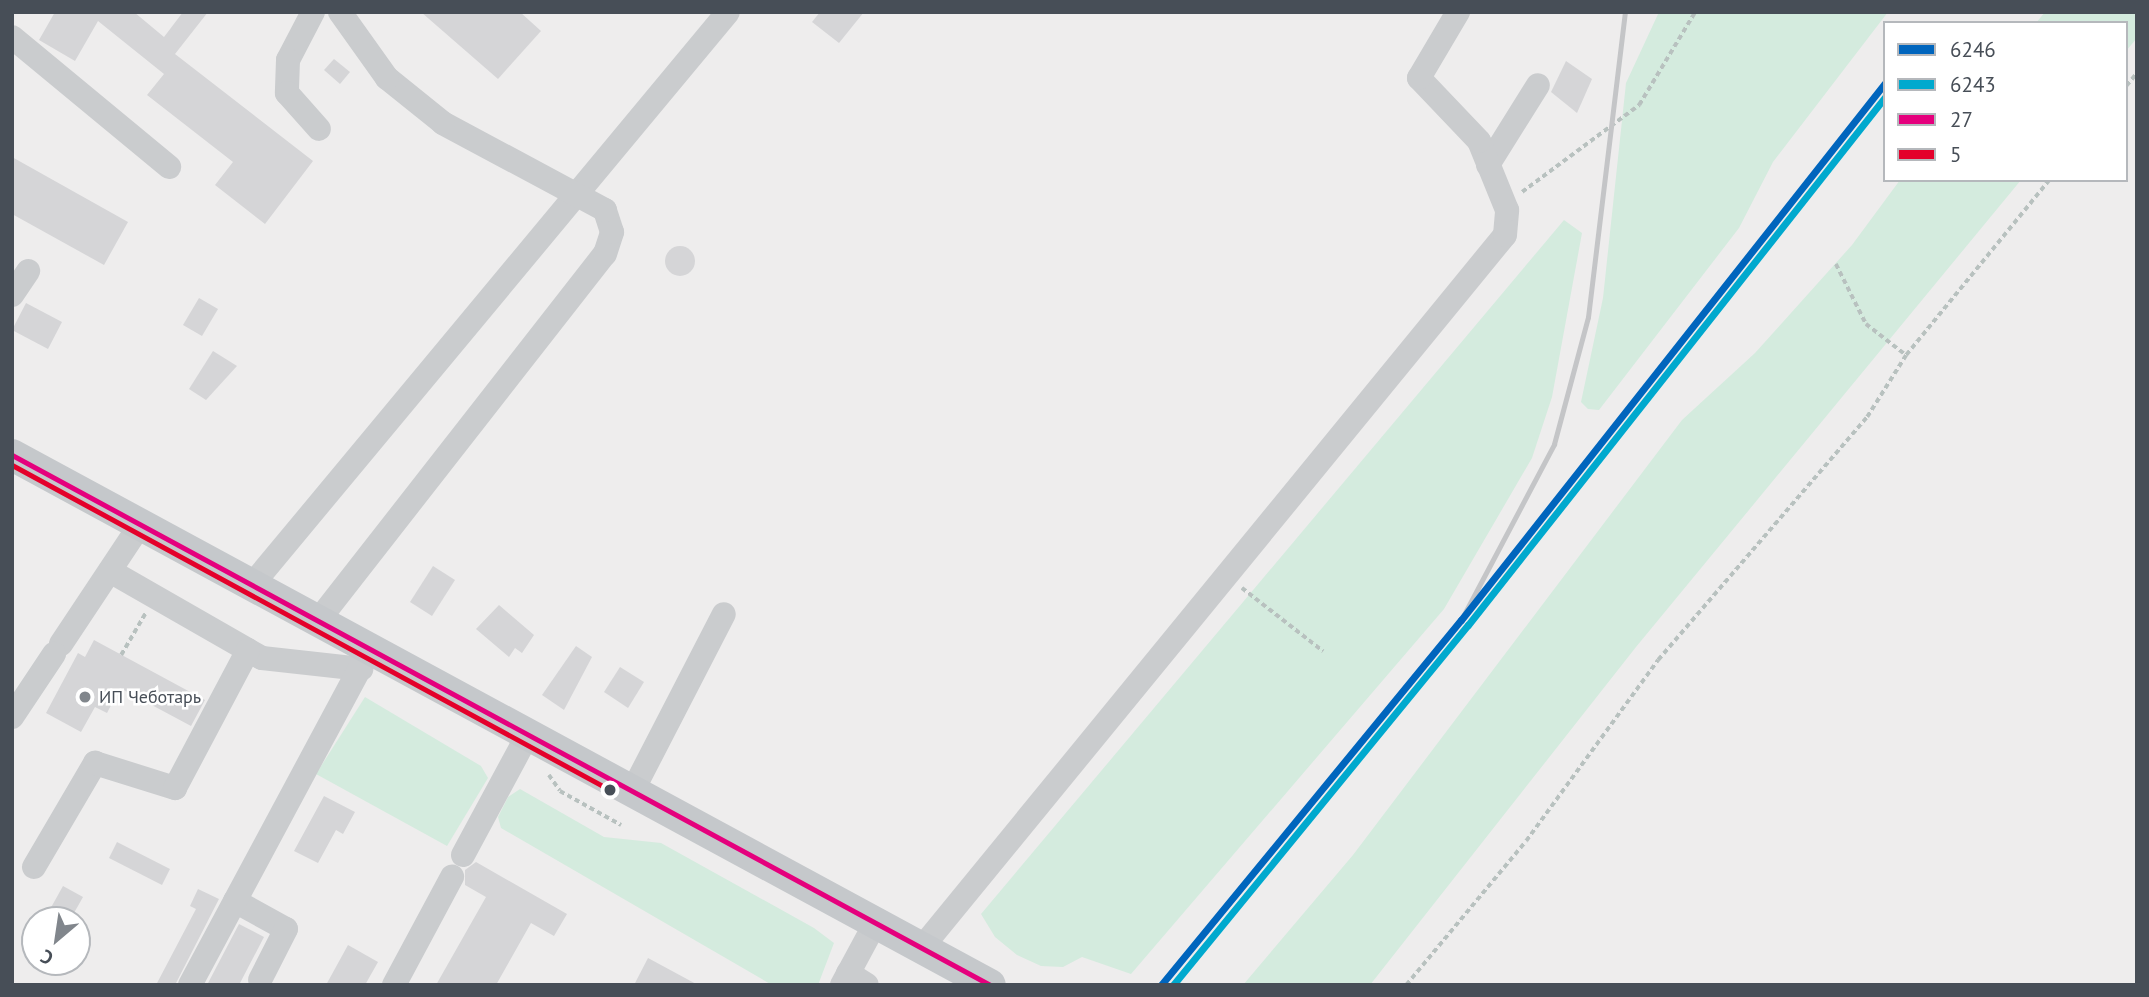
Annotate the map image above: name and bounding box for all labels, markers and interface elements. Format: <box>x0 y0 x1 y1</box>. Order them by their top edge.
legend <box>1883 21 2128 182</box>
text: 6246 <box>1950 36 1996 63</box>
text: 6243 <box>1950 71 1996 98</box>
text: 27 <box>1950 106 1973 133</box>
text: 5 <box>1950 141 1961 168</box>
place label: ИП Чеботарь <box>99 686 201 708</box>
marker: ИП Чеботарь <box>77 689 93 705</box>
unlabelled marker <box>603 783 617 797</box>
north arrow <box>21 906 91 976</box>
text: С <box>36 945 57 971</box>

